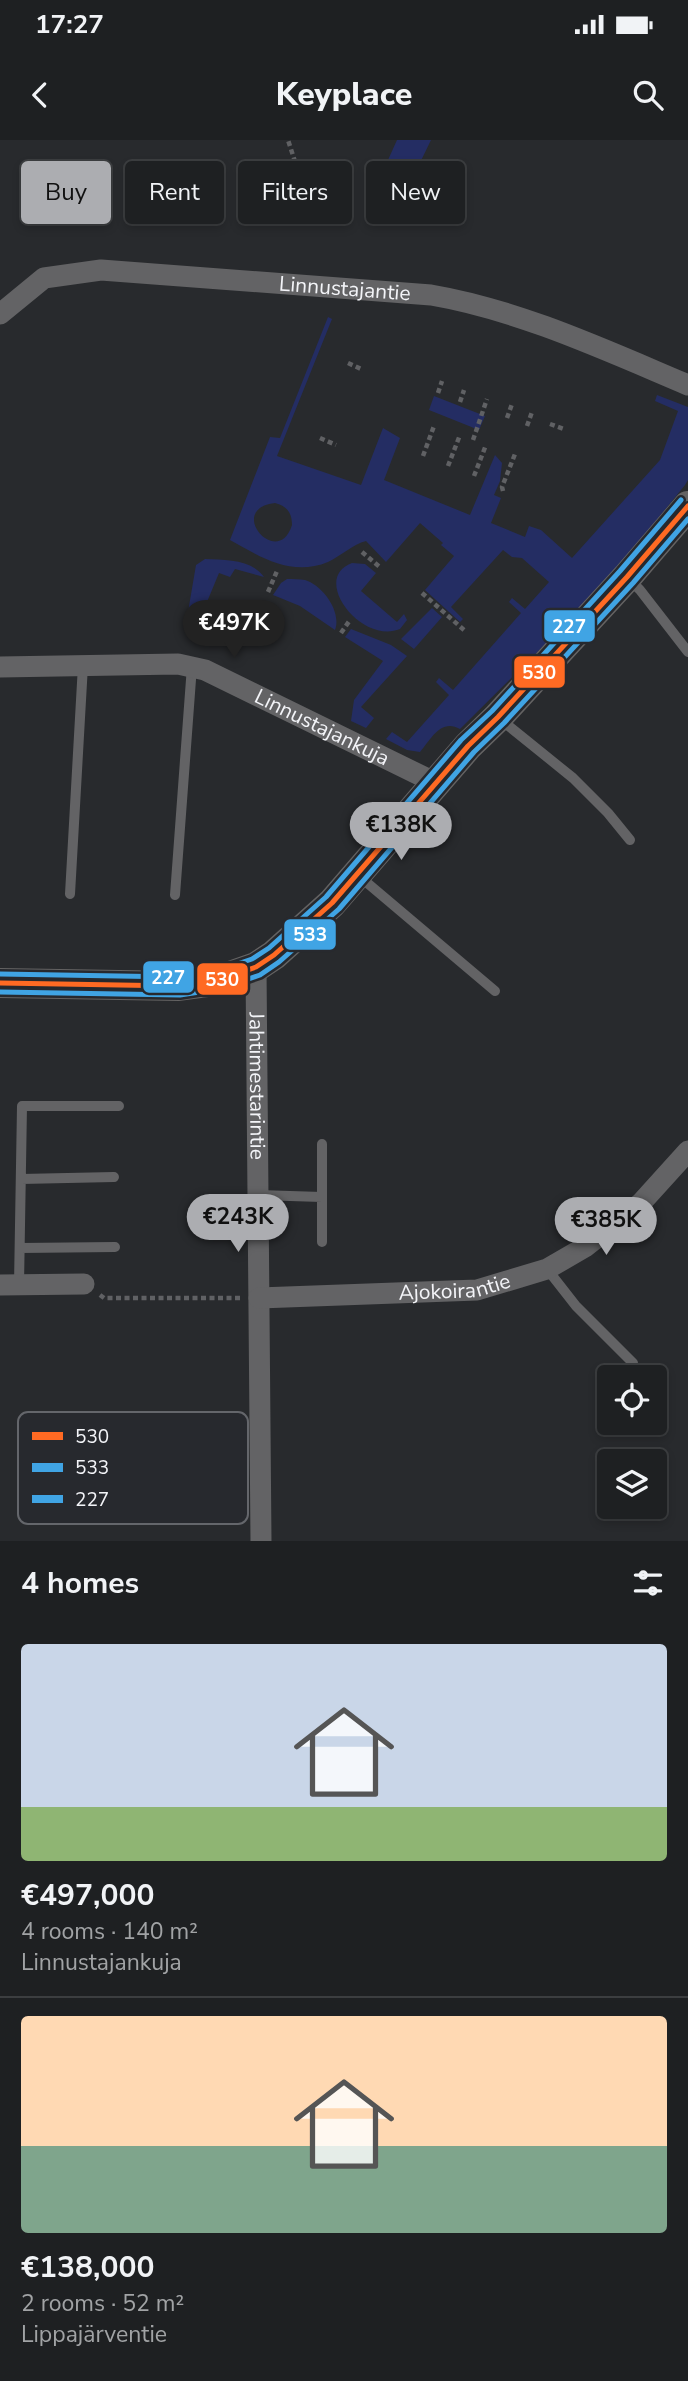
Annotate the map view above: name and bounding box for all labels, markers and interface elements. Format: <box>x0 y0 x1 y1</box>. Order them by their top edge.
text: 17:27 <box>35 7 104 42</box>
text: Keyplace <box>276 73 412 116</box>
icon: back <box>21 76 59 114</box>
icon: search <box>629 76 667 114</box>
chip: Buy <box>21 161 111 224</box>
chip: Rent <box>125 161 224 224</box>
chip: Filters <box>238 161 352 224</box>
chip: New <box>366 161 465 224</box>
street label: Linnustajantie <box>278 270 412 307</box>
pin: €497K <box>185 601 283 660</box>
text: €497K <box>199 607 269 638</box>
line badge: 227 <box>543 609 596 643</box>
text: 227 <box>552 614 586 640</box>
line badge: 530 <box>513 655 566 689</box>
text: 530 <box>522 660 556 686</box>
street label: Linnustajankuja <box>250 682 394 772</box>
pin: €138K <box>352 802 450 862</box>
text: €138K <box>366 809 436 840</box>
line badge: 533 <box>283 918 337 951</box>
text: 533 <box>293 922 327 948</box>
line badge: 227 <box>142 960 195 994</box>
line badge: 530 <box>196 962 249 996</box>
text: 227 <box>151 965 185 991</box>
text: 530 <box>205 967 239 993</box>
street label: Jahtimestarintie <box>242 1011 272 1160</box>
pin: €243K <box>189 1194 287 1254</box>
pin: €385K <box>557 1198 655 1257</box>
text: €243K <box>203 1201 273 1232</box>
text: €385K <box>571 1204 641 1235</box>
street label: Ajokoirantie <box>398 1267 514 1307</box>
map controls <box>597 1365 667 1519</box>
button: locate <box>597 1365 667 1435</box>
legend <box>18 1412 248 1524</box>
text: 530 <box>75 1424 109 1450</box>
button: layers <box>597 1449 667 1519</box>
text: 533 <box>75 1455 109 1481</box>
text: 227 <box>75 1487 109 1513</box>
text: 4 homes <box>21 1563 139 1604</box>
icon: filters <box>629 1564 667 1602</box>
icon: home <box>281 1689 407 1815</box>
text: €497,000 <box>21 1875 154 1916</box>
text: 4 rooms · 140 m² <box>21 1916 198 1947</box>
text: Linnustajankuja <box>21 1947 182 1978</box>
icon: home <box>281 2061 407 2187</box>
text: €138,000 <box>21 2247 154 2288</box>
text: 2 rooms · 52 m² <box>21 2288 184 2319</box>
text: Lippajärventie <box>21 2319 167 2350</box>

